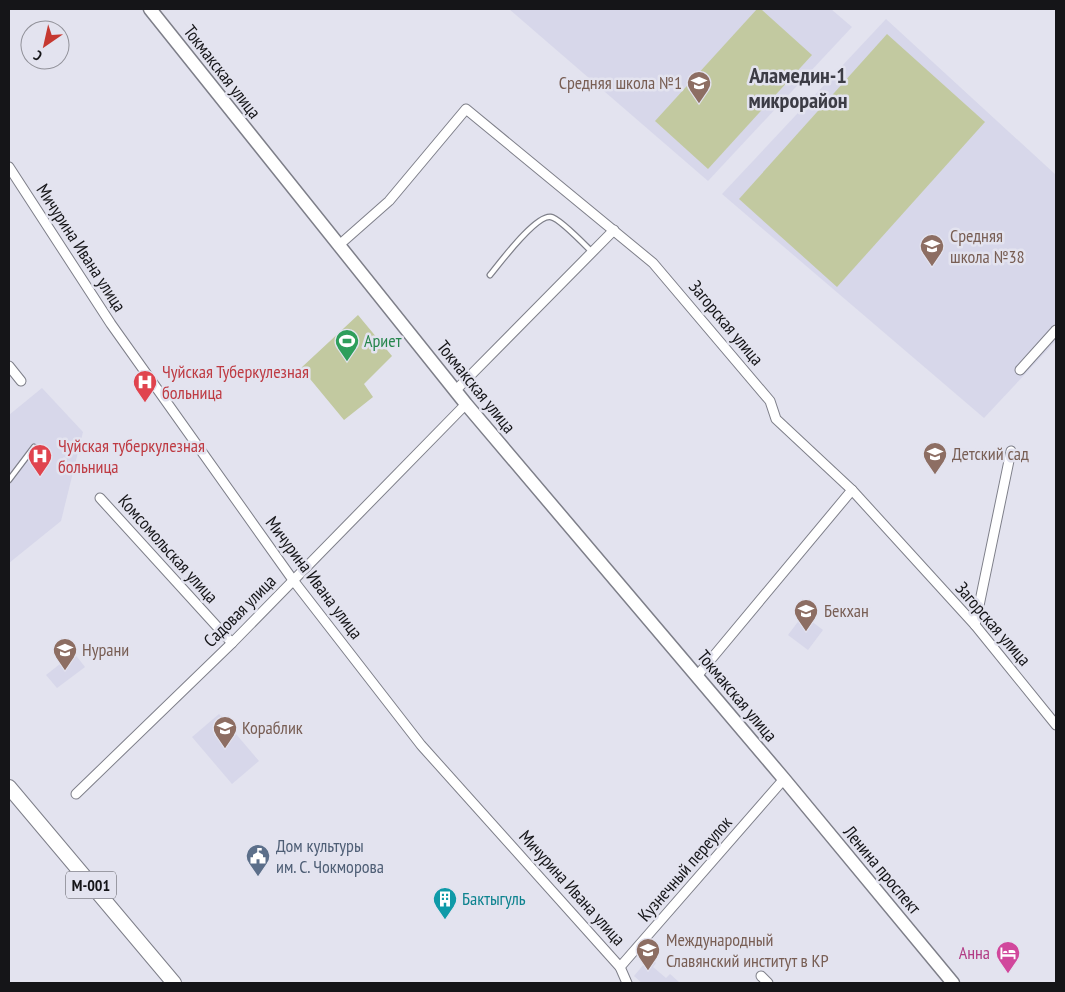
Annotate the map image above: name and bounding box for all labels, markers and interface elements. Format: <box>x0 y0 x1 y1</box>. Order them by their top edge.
north arrow <box>20 20 70 70</box>
street label: Токмакская улица <box>179 20 266 123</box>
text: С <box>30 46 45 65</box>
district label: Аламедин-1 микрорайон <box>748 61 848 114</box>
school or university icon: Средняя школа №1 <box>686 70 712 104</box>
place label: Средняя школа №1 <box>559 71 682 94</box>
street label: Мичурина Ивана улица <box>32 180 131 316</box>
place label: Средняя школа №38 <box>950 224 1025 268</box>
school or university icon: Средняя школа №38 <box>919 233 945 267</box>
street label: Загорская улица <box>684 275 769 370</box>
sports icon: Ариет <box>334 328 360 362</box>
place label: Ариет <box>364 329 402 352</box>
street label: Токмакская улица <box>432 336 521 438</box>
place label: Чуйская Туберкулезная больница <box>162 360 309 404</box>
hospital icon: Чуйская Туберкулезная больница <box>132 369 158 403</box>
place label: Чуйская туберкулезная больница <box>58 434 205 478</box>
school or university icon: Детский сад <box>922 441 948 475</box>
place label: Детский сад <box>952 442 1029 465</box>
hospital icon: Чуйская туберкулезная больница <box>27 443 53 477</box>
street label: Комсомольская улица <box>114 490 223 608</box>
street label: Мичурина Ивана улица <box>261 512 368 644</box>
street label: Садовая улица <box>199 570 281 652</box>
street label: Загорская улица <box>951 577 1036 670</box>
school or university icon: Бекхан <box>793 598 819 632</box>
place label: Бекхан <box>824 599 869 622</box>
school or university icon: Нурани <box>52 637 78 671</box>
place label: Нурани <box>82 638 129 661</box>
street label: Токмакская улица <box>692 645 782 746</box>
school or university icon: Кораблик <box>212 715 238 749</box>
place label: Кораблик <box>242 716 303 739</box>
street label: Кузнечный переулок <box>633 811 737 926</box>
street label: Ленина проспект <box>838 820 926 919</box>
street label: Мичурина Ивана улица <box>514 825 630 950</box>
place label: Дом культуры им. С. Чокморова <box>276 834 384 878</box>
public building icon: Дом культуры им. С. Чокморова <box>245 843 271 877</box>
road number: М-001 <box>66 872 116 898</box>
building icon: Бактыгуль <box>432 886 458 920</box>
place label: Бактыгуль <box>462 887 526 910</box>
place label: Международный Славянский институт в КР <box>666 928 829 972</box>
school or university icon: Международный Славянский институт в КР <box>635 937 661 971</box>
hotel icon: Анна <box>995 940 1021 974</box>
place label: Анна <box>959 941 990 964</box>

